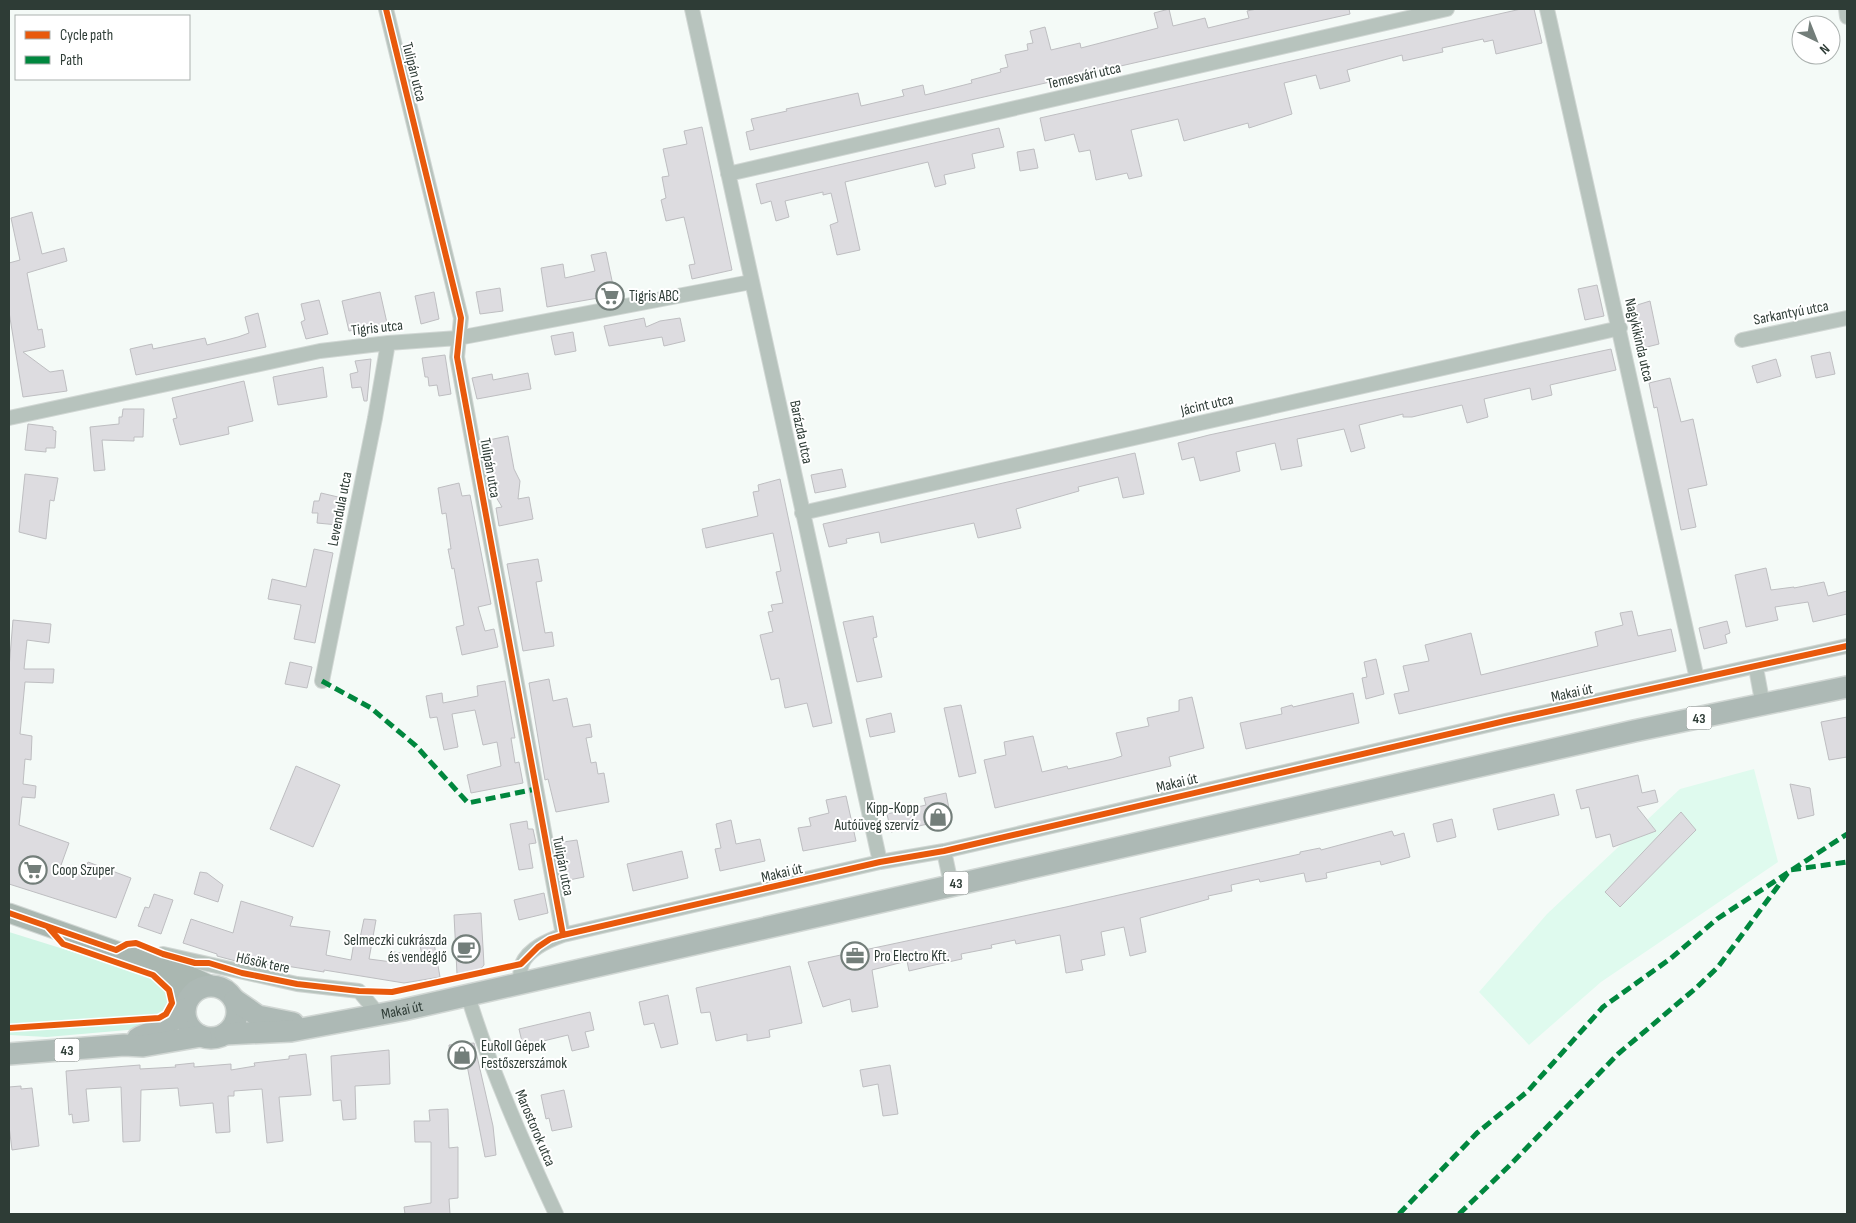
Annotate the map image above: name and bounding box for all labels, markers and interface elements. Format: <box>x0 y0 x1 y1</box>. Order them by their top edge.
legend <box>15 15 190 80</box>
north arrow <box>1791 15 1841 65</box>
text: Cycle path <box>60 26 113 45</box>
street label: Tulipán utca <box>397 40 431 104</box>
text: N <box>1816 40 1833 58</box>
text: Path <box>60 51 83 70</box>
street label: Temesvári utca <box>1045 58 1123 94</box>
supermarket icon: Tigris ABC <box>595 281 625 311</box>
place label: Tigris ABC <box>629 287 679 306</box>
street label: Nagykikinda utca <box>1620 296 1658 384</box>
street label: Sarkantyú utca <box>1752 296 1830 330</box>
street label: Tigris utca <box>350 316 404 340</box>
street label: Jácint utca <box>1178 390 1235 420</box>
street label: Barázda utca <box>785 399 817 466</box>
street label: Tulipán utca <box>475 437 505 500</box>
street label: Levendula utca <box>323 470 357 548</box>
street label: Makai út <box>1549 679 1595 707</box>
road number: 43 <box>1686 706 1712 730</box>
street label: Makai út <box>1154 769 1200 797</box>
place label: Kipp-Kopp Autóüveg szervíz <box>833 799 920 835</box>
shop icon: Kipp-Kopp Autóüveg szervíz <box>923 802 953 832</box>
street label: Tulipán utca <box>548 835 578 898</box>
supermarket icon: Coop Szuper <box>18 855 48 885</box>
street label: Makai út <box>759 859 805 887</box>
place label: Coop Szuper <box>52 861 115 880</box>
road number: 43 <box>944 871 968 894</box>
place label: Selmeczki cukrászda és vendéglő <box>344 931 447 967</box>
cafe icon: Selmeczki cukrászda és vendéglő <box>451 934 481 964</box>
office icon: Pro Electro Kft. <box>840 941 870 971</box>
place label: Pro Electro Kft. <box>874 947 950 966</box>
street label: Hősök tere <box>235 948 291 978</box>
street label: Makai út <box>379 996 425 1023</box>
place label: EuRoll Gépek Festőszerszámok <box>481 1037 567 1073</box>
road number: 43 <box>54 1038 80 1062</box>
shop icon: EuRoll Gépek Festőszerszámok <box>447 1040 477 1070</box>
street label: Marostorok utca <box>510 1087 560 1170</box>

